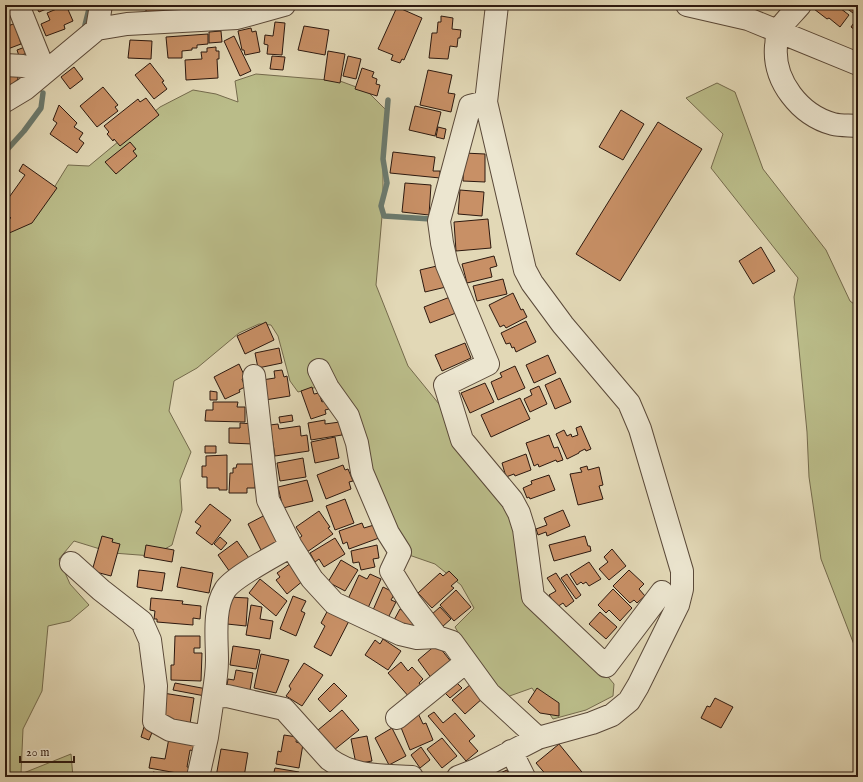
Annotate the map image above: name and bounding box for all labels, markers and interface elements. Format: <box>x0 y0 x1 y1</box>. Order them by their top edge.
scale bar <box>20 738 74 764</box>
text: 20 m <box>26 745 49 760</box>

